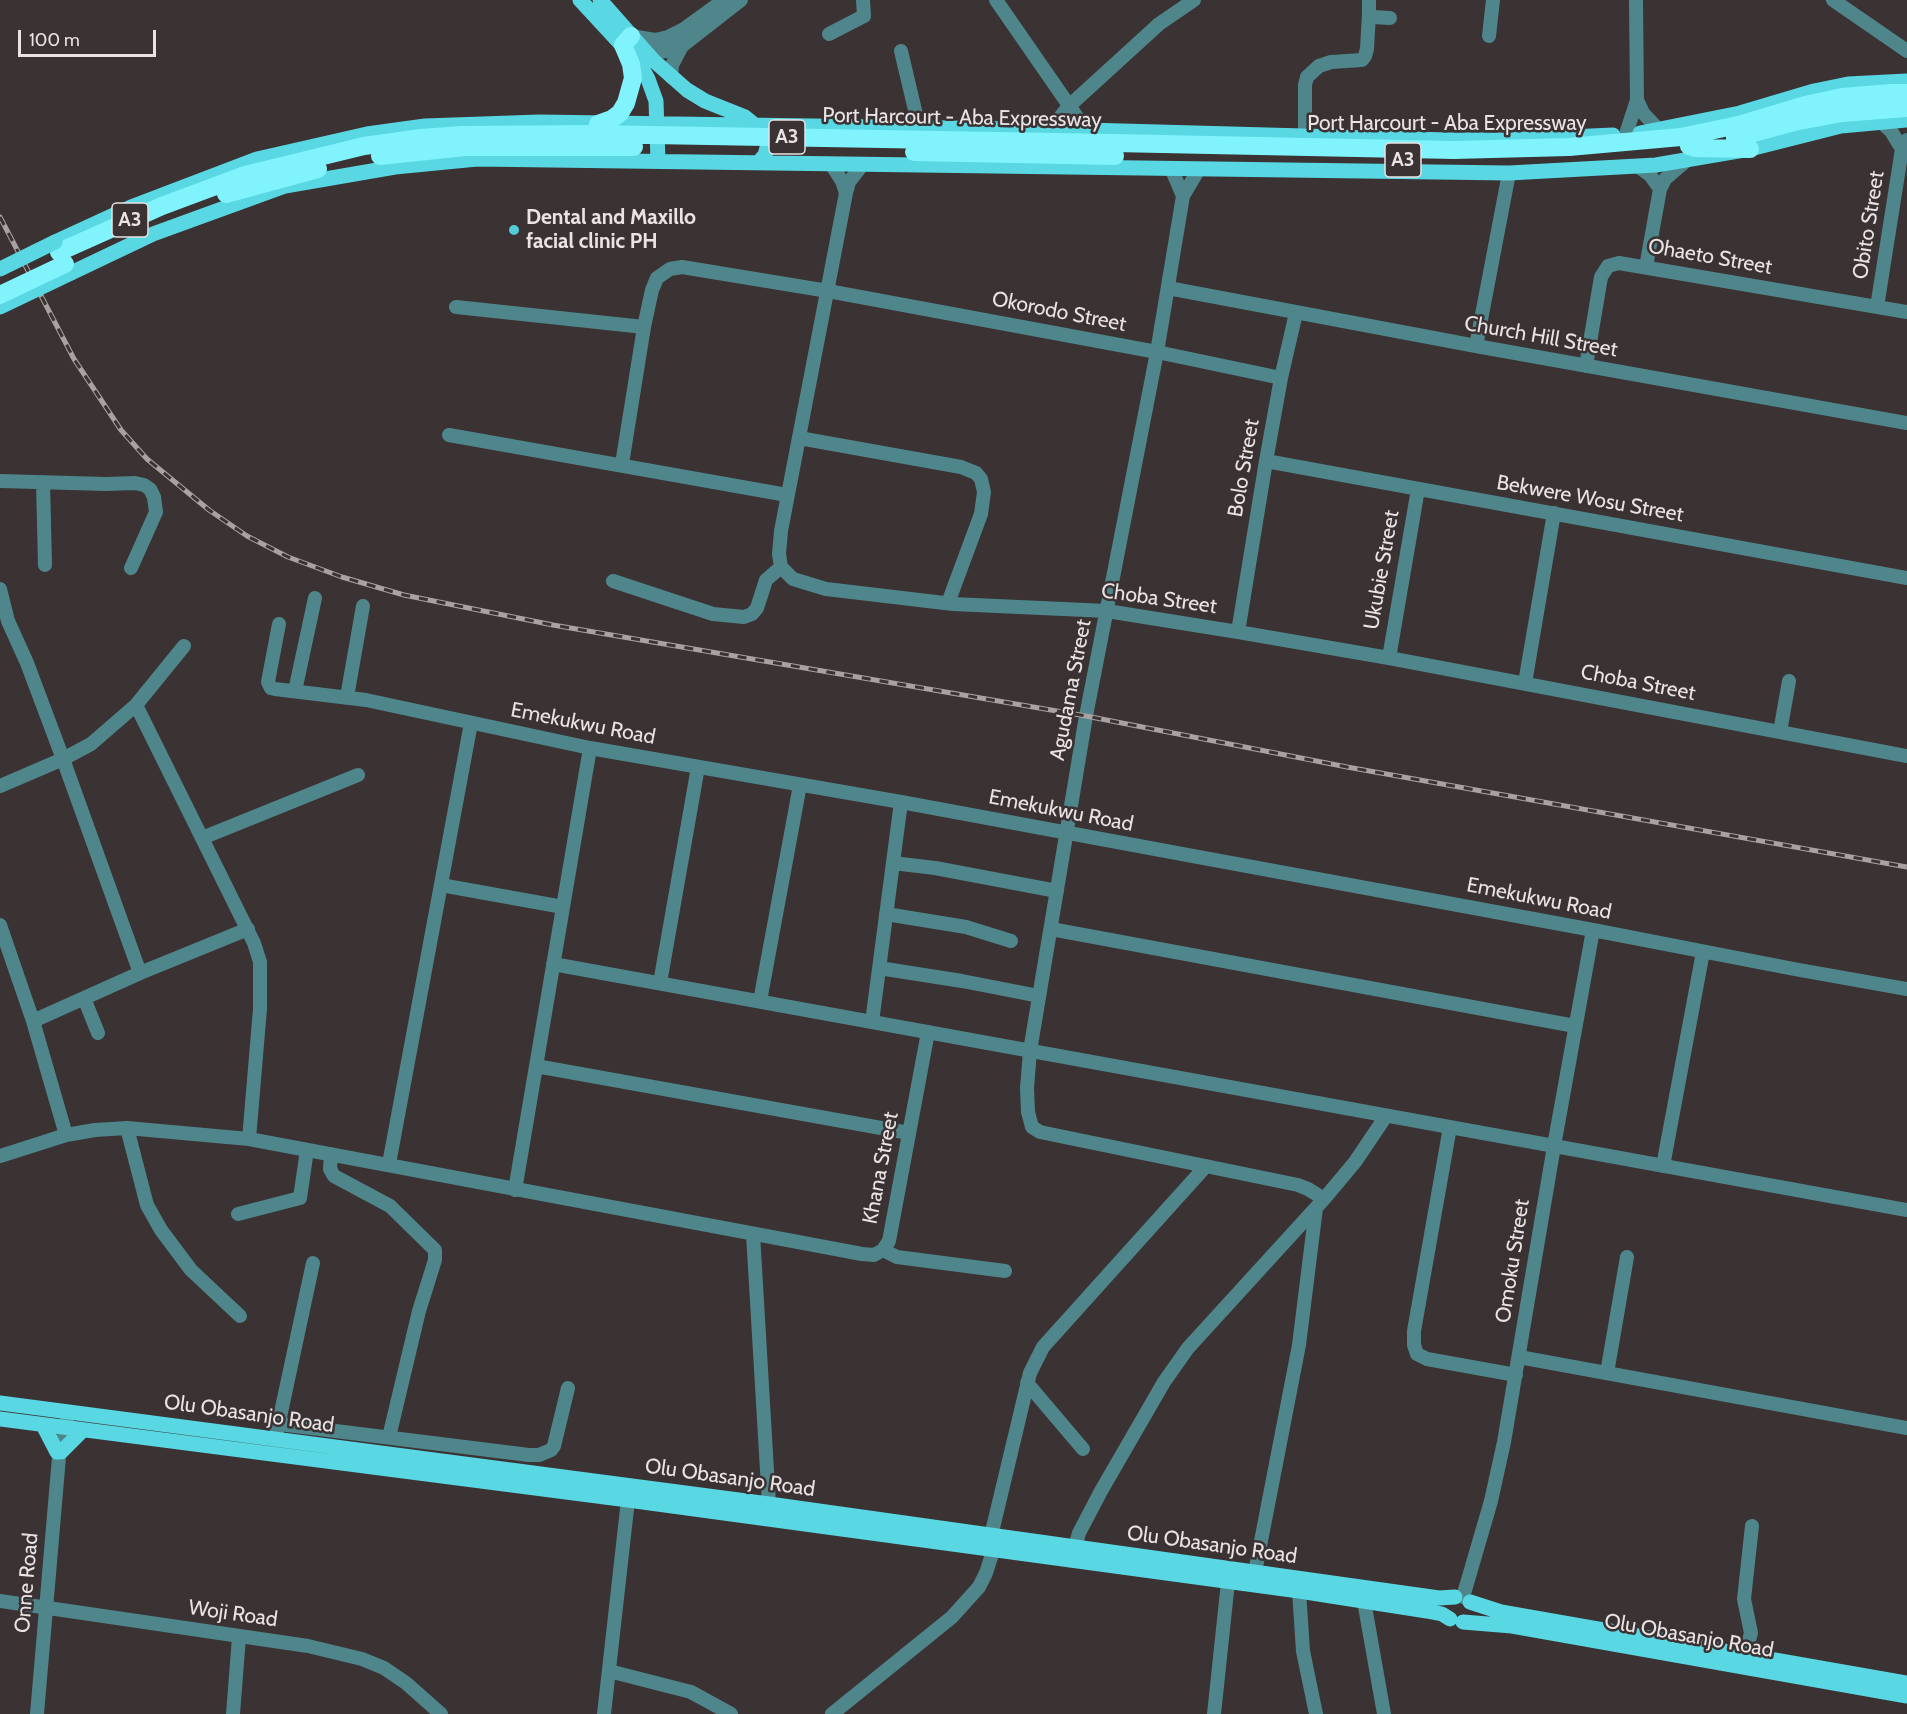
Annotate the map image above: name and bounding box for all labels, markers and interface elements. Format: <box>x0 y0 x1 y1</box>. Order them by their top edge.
scale bar <box>21 18 159 56</box>
text: 100 m <box>29 29 80 51</box>
street label: Port Harcourt - Aba Expressway <box>822 103 1102 133</box>
street label: Port Harcourt - Aba Expressway <box>1307 111 1587 137</box>
road number: A3 <box>769 120 805 154</box>
road number: A3 <box>1385 143 1421 177</box>
street label: Obito Street <box>1848 169 1890 281</box>
road number: A3 <box>112 203 148 237</box>
place label: Dental and Maxillo facial clinic PH <box>526 205 696 255</box>
marker: Dental and Maxillo facial clinic PH <box>507 223 521 237</box>
street label: Ohaeto Street <box>1646 234 1774 280</box>
street label: Okorodo Street <box>990 287 1128 337</box>
street label: Church Hill Street <box>1462 311 1620 363</box>
street label: Bolo Street <box>1223 417 1265 519</box>
street label: Bekwere Wosu Street <box>1495 470 1685 528</box>
street label: Ukubie Street <box>1359 508 1405 632</box>
street label: Choba Street <box>1100 578 1218 620</box>
street label: Agudama Street <box>1045 617 1097 763</box>
street label: Choba Street <box>1579 660 1697 706</box>
street label: Emekukwu Road <box>508 698 658 750</box>
street label: Emekukwu Road <box>986 785 1136 837</box>
street label: Emekukwu Road <box>1464 873 1614 925</box>
street label: Khana Street <box>858 1110 904 1226</box>
street label: Omoku Street <box>1491 1197 1535 1325</box>
street label: Olu Obasanjo Road <box>162 1390 336 1438</box>
street label: Olu Obasanjo Road <box>643 1454 817 1502</box>
street label: Olu Obasanjo Road <box>1125 1521 1299 1569</box>
street label: Onne Road <box>10 1532 44 1634</box>
street label: Woji Road <box>187 1595 279 1633</box>
street label: Olu Obasanjo Road <box>1602 1609 1776 1663</box>

